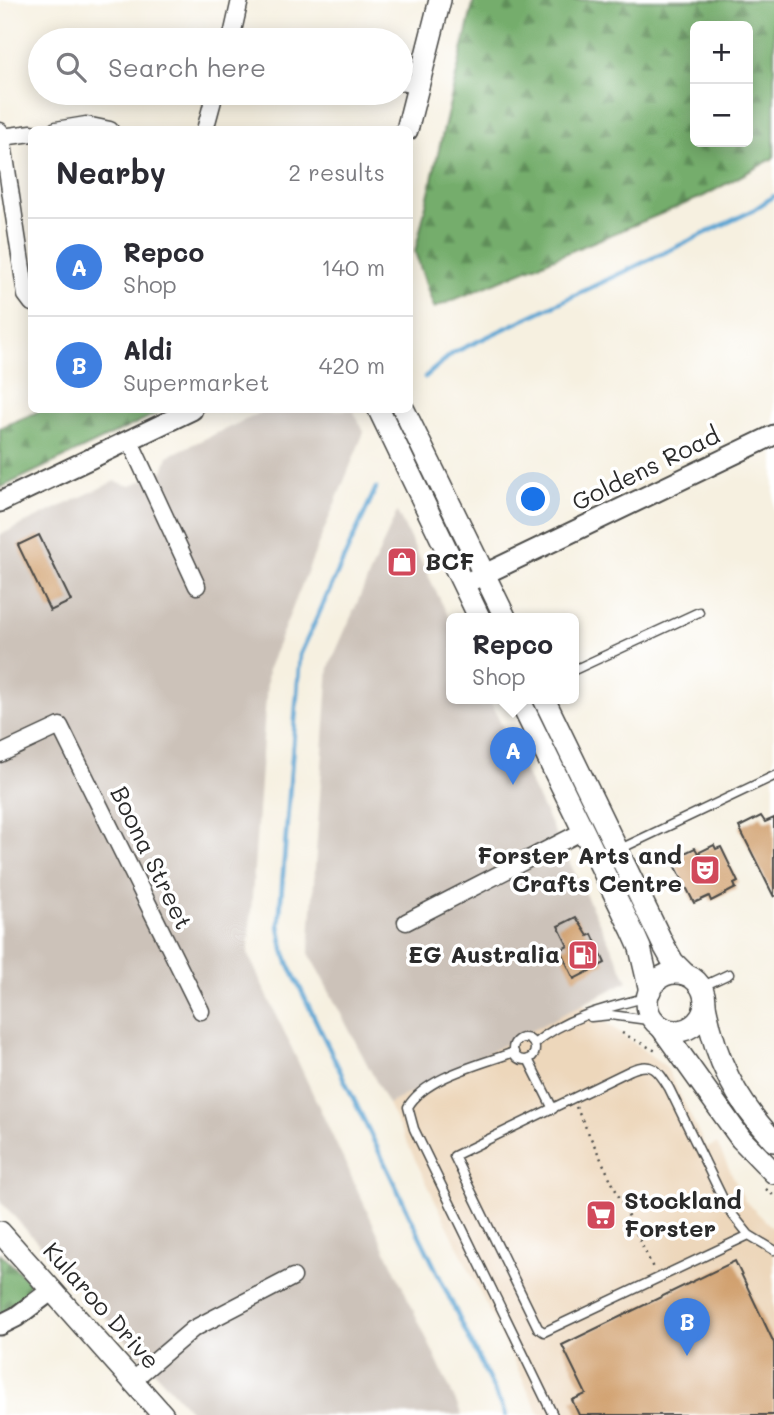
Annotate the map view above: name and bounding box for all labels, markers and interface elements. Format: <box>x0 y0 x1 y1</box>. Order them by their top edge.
map controls <box>690 21 753 147</box>
button: + <box>690 21 753 84</box>
search box <box>28 28 413 105</box>
icon: search <box>52 48 90 86</box>
text: Search here <box>108 50 266 84</box>
button: − <box>690 84 753 147</box>
text: Nearby <box>56 152 166 192</box>
text: 2 results <box>288 157 385 187</box>
text: Repco <box>123 235 204 269</box>
text: A <box>71 252 87 282</box>
text: 140 m <box>321 252 385 282</box>
text: Shop <box>123 269 177 299</box>
text: Aldi <box>123 333 173 367</box>
text: B <box>71 350 87 380</box>
text: 420 m <box>319 350 385 380</box>
text: Supermarket <box>123 367 269 397</box>
street label: Goldens Road <box>566 419 724 517</box>
your location <box>516 482 550 516</box>
shop icon: BCF <box>385 545 419 579</box>
place label: BCF <box>425 545 474 576</box>
popup <box>446 613 579 704</box>
text: Repco <box>472 627 553 661</box>
text: Shop <box>472 661 526 691</box>
pin: A <box>490 727 536 785</box>
street label: Boona Street <box>104 781 200 934</box>
place label: Forster Arts and Crafts Centre <box>477 839 682 898</box>
theatre icon: Forster Arts and Crafts Centre <box>688 853 722 887</box>
place label: EG Australia <box>408 938 560 969</box>
fuel station icon: EG Australia <box>566 938 600 972</box>
place label: Stockland Forster <box>624 1184 742 1243</box>
supermarket icon: Stockland Forster <box>584 1198 618 1232</box>
street label: Kularoo Drive <box>37 1235 167 1375</box>
pin: B <box>664 1298 710 1356</box>

